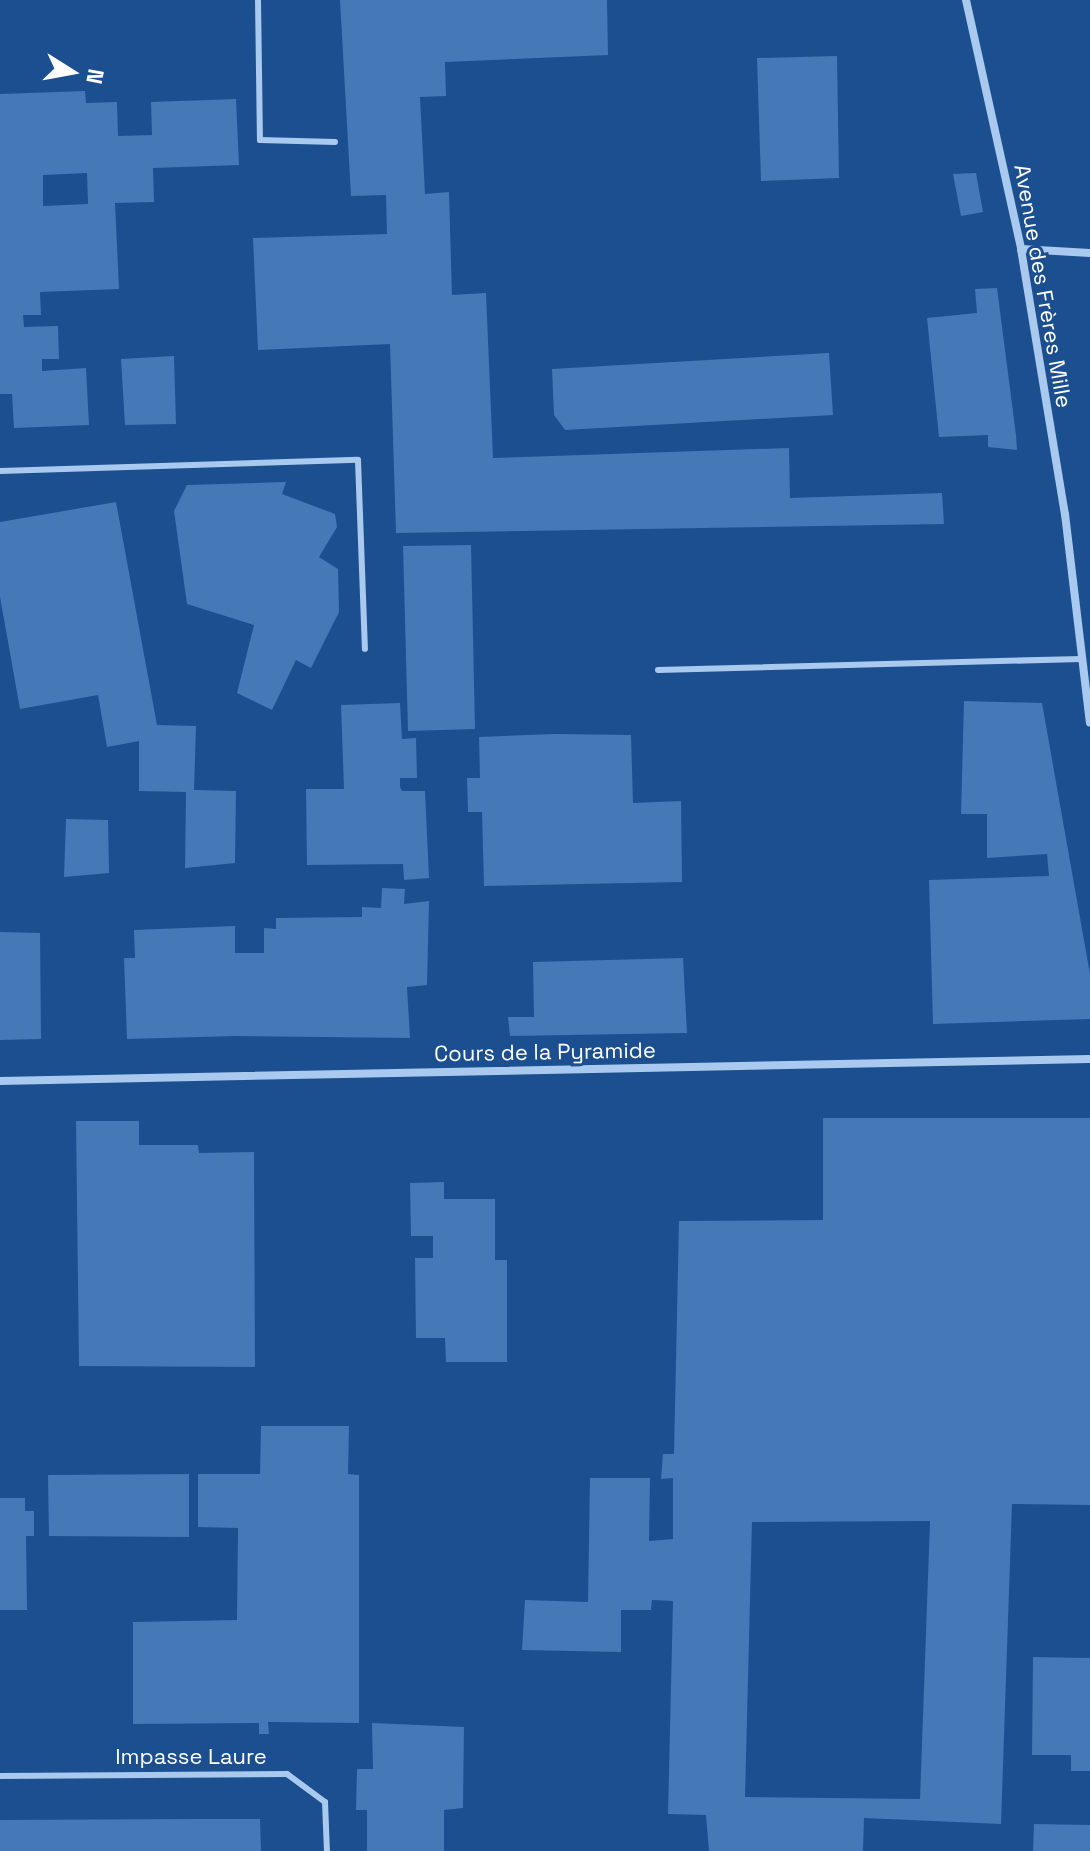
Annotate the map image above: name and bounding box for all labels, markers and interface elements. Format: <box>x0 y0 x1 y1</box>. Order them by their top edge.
north arrow <box>32 32 112 112</box>
text: N <box>80 67 111 86</box>
street label: Avenue des Frères Mille <box>1009 162 1077 410</box>
street label: Cours de la Pyramide <box>434 1037 656 1067</box>
street label: Impasse Laure <box>115 1744 267 1770</box>

